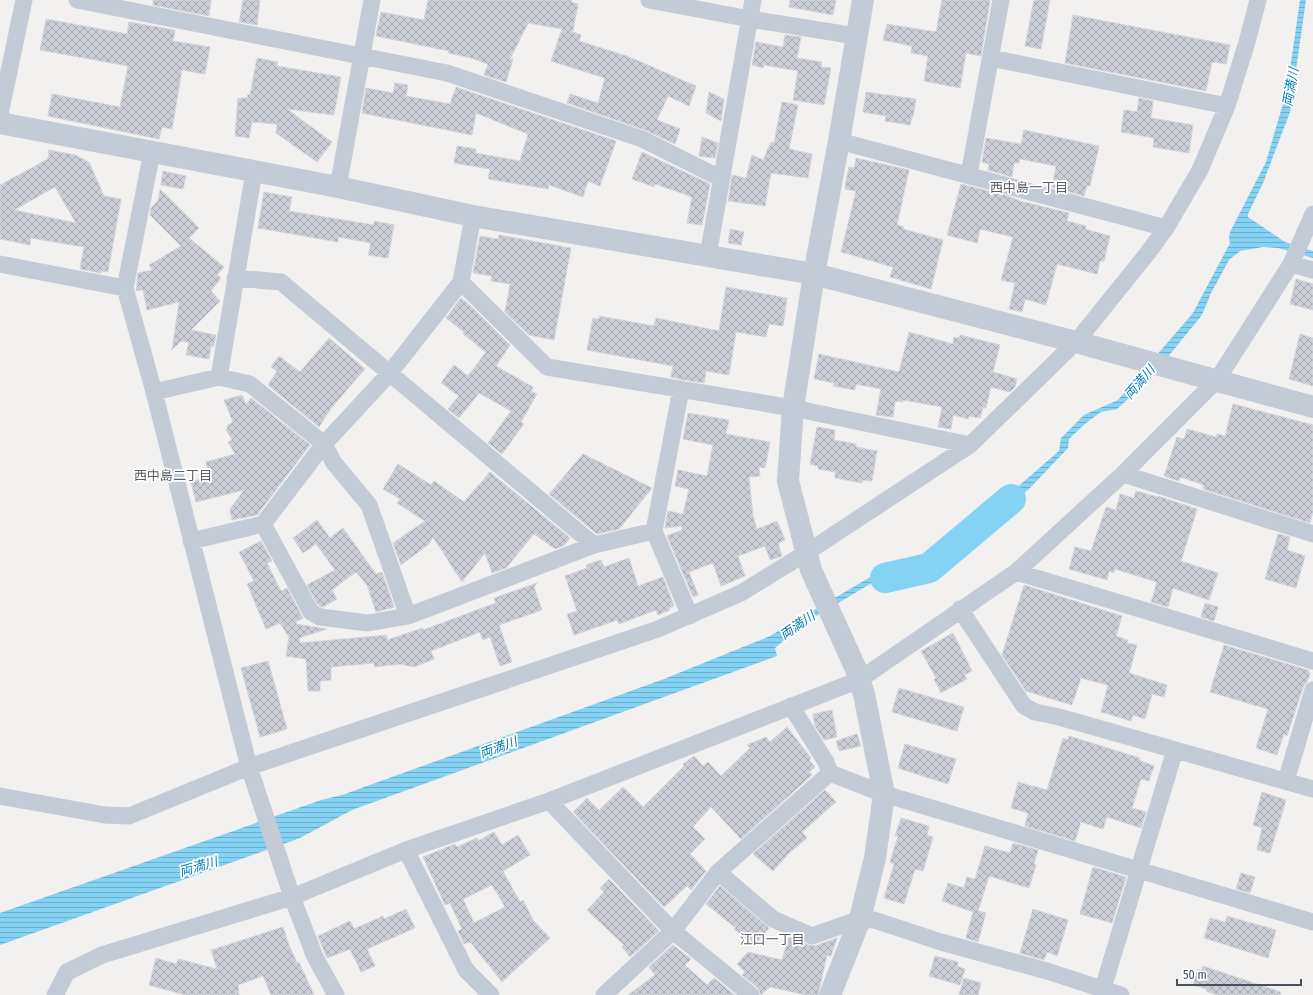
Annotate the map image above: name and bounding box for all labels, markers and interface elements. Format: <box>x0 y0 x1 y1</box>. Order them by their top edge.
water label: 両満川 <box>1280 65 1302 108</box>
district label: 西中島一丁目 <box>990 180 1068 195</box>
water label: 両満川 <box>1121 361 1159 402</box>
district label: 西中島二丁目 <box>134 468 212 483</box>
water label: 両満川 <box>777 607 819 643</box>
water label: 両満川 <box>477 733 521 761</box>
water label: 両満川 <box>177 853 221 879</box>
district label: 江口一丁目 <box>739 932 805 947</box>
scale bar <box>1177 961 1301 987</box>
text: 50 m <box>1183 968 1207 982</box>

